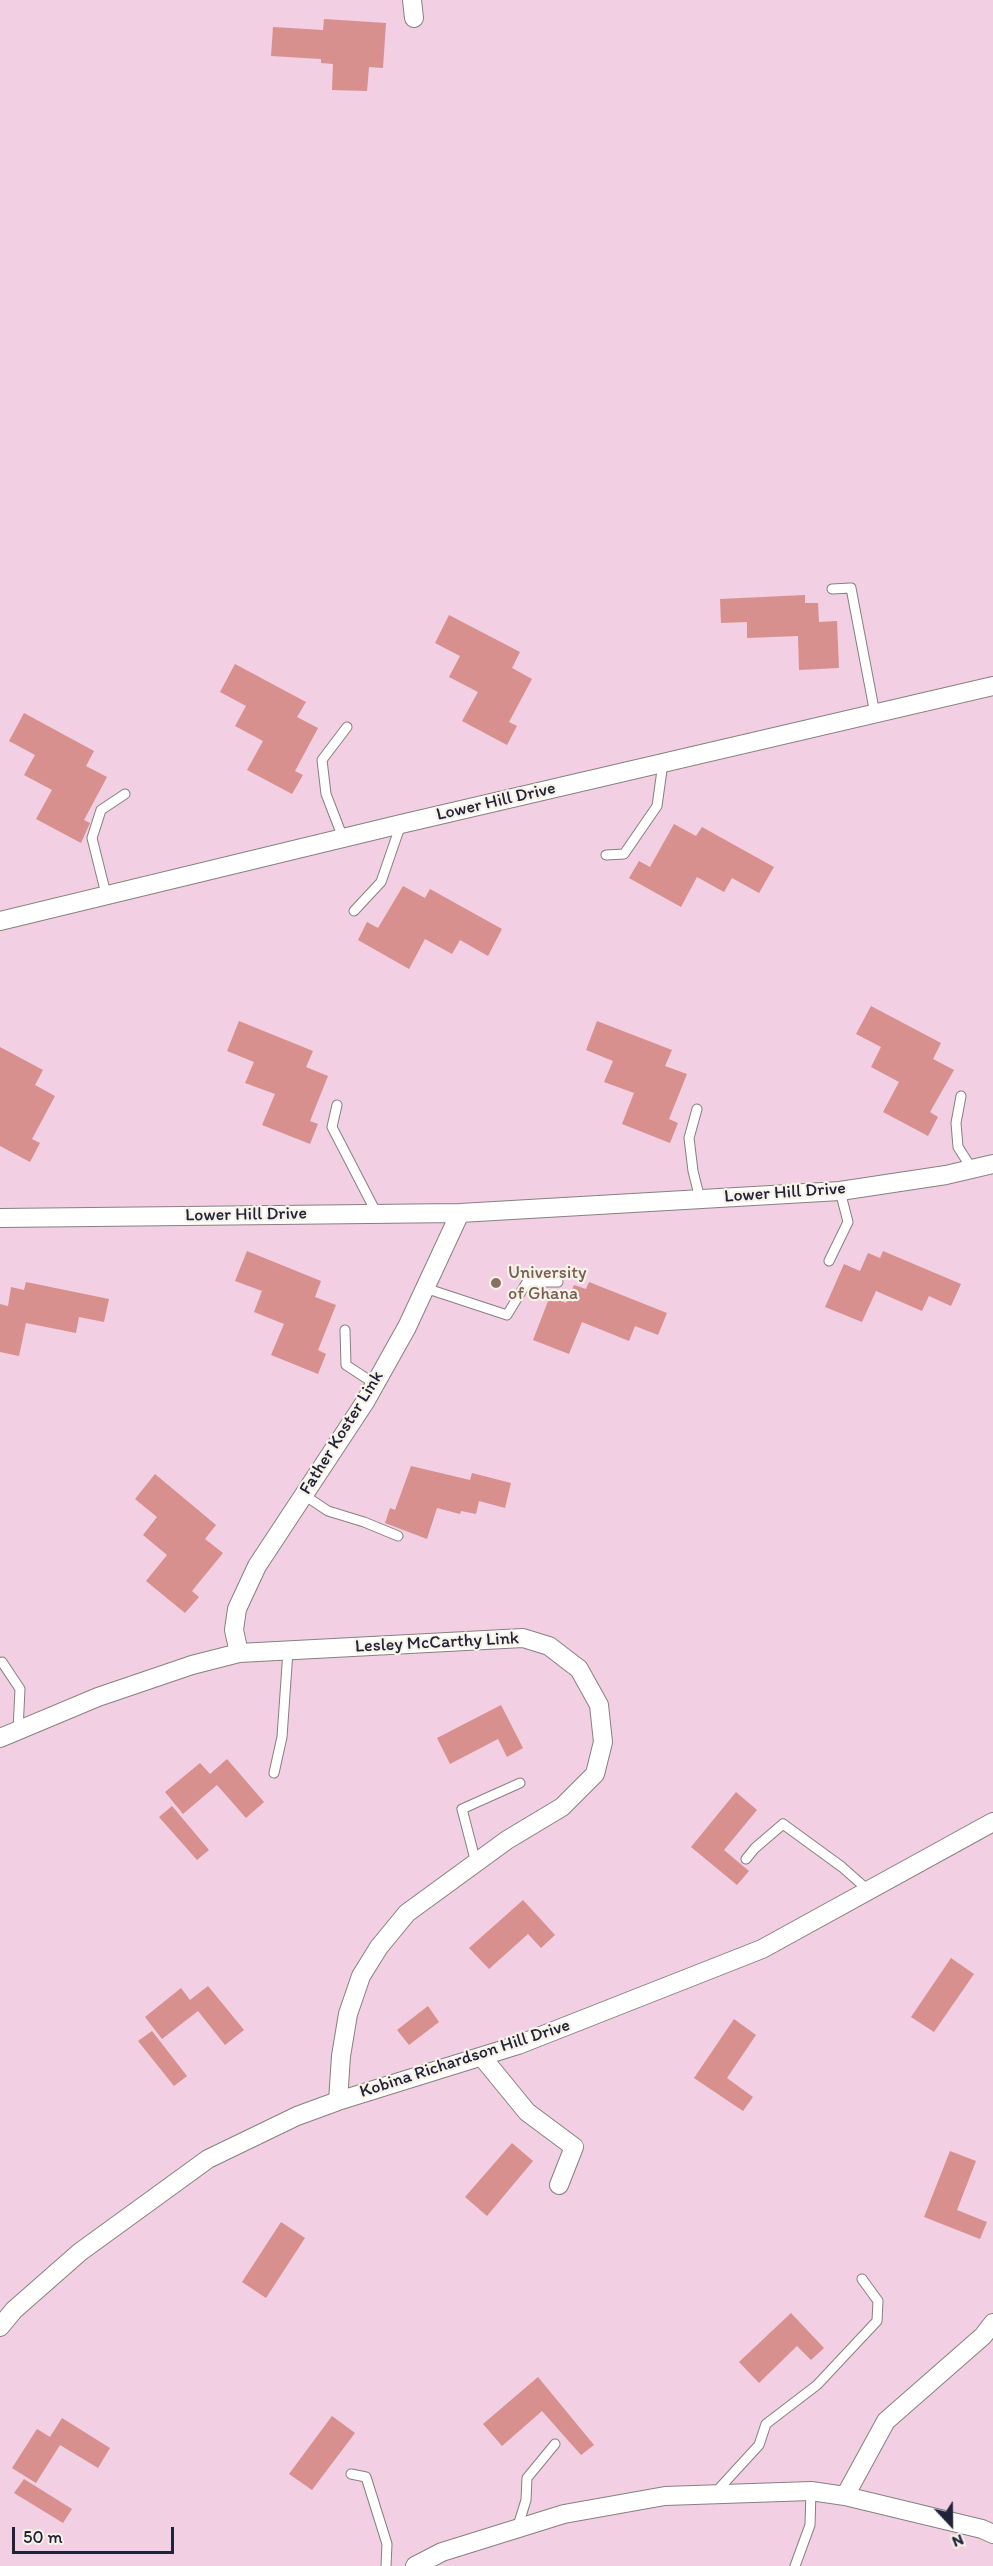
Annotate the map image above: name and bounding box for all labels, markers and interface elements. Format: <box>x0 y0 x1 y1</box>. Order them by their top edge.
street label: Lower Hill Drive <box>434 778 558 826</box>
street label: Lower Hill Drive <box>723 1178 847 1208</box>
street label: Lower Hill Drive <box>185 1203 307 1227</box>
place label: University of Ghana <box>508 1262 587 1304</box>
marker: University of Ghana <box>489 1276 503 1290</box>
street label: Father Koster Link <box>295 1367 389 1499</box>
street label: Lesley McCarthy Link <box>354 1628 520 1658</box>
street label: Kobina Richardson Hill Drive <box>357 2015 573 2103</box>
north arrow <box>921 2494 981 2554</box>
scale bar <box>15 2515 177 2553</box>
text: 50 m <box>23 2526 63 2548</box>
text: N <box>949 2530 967 2552</box>

